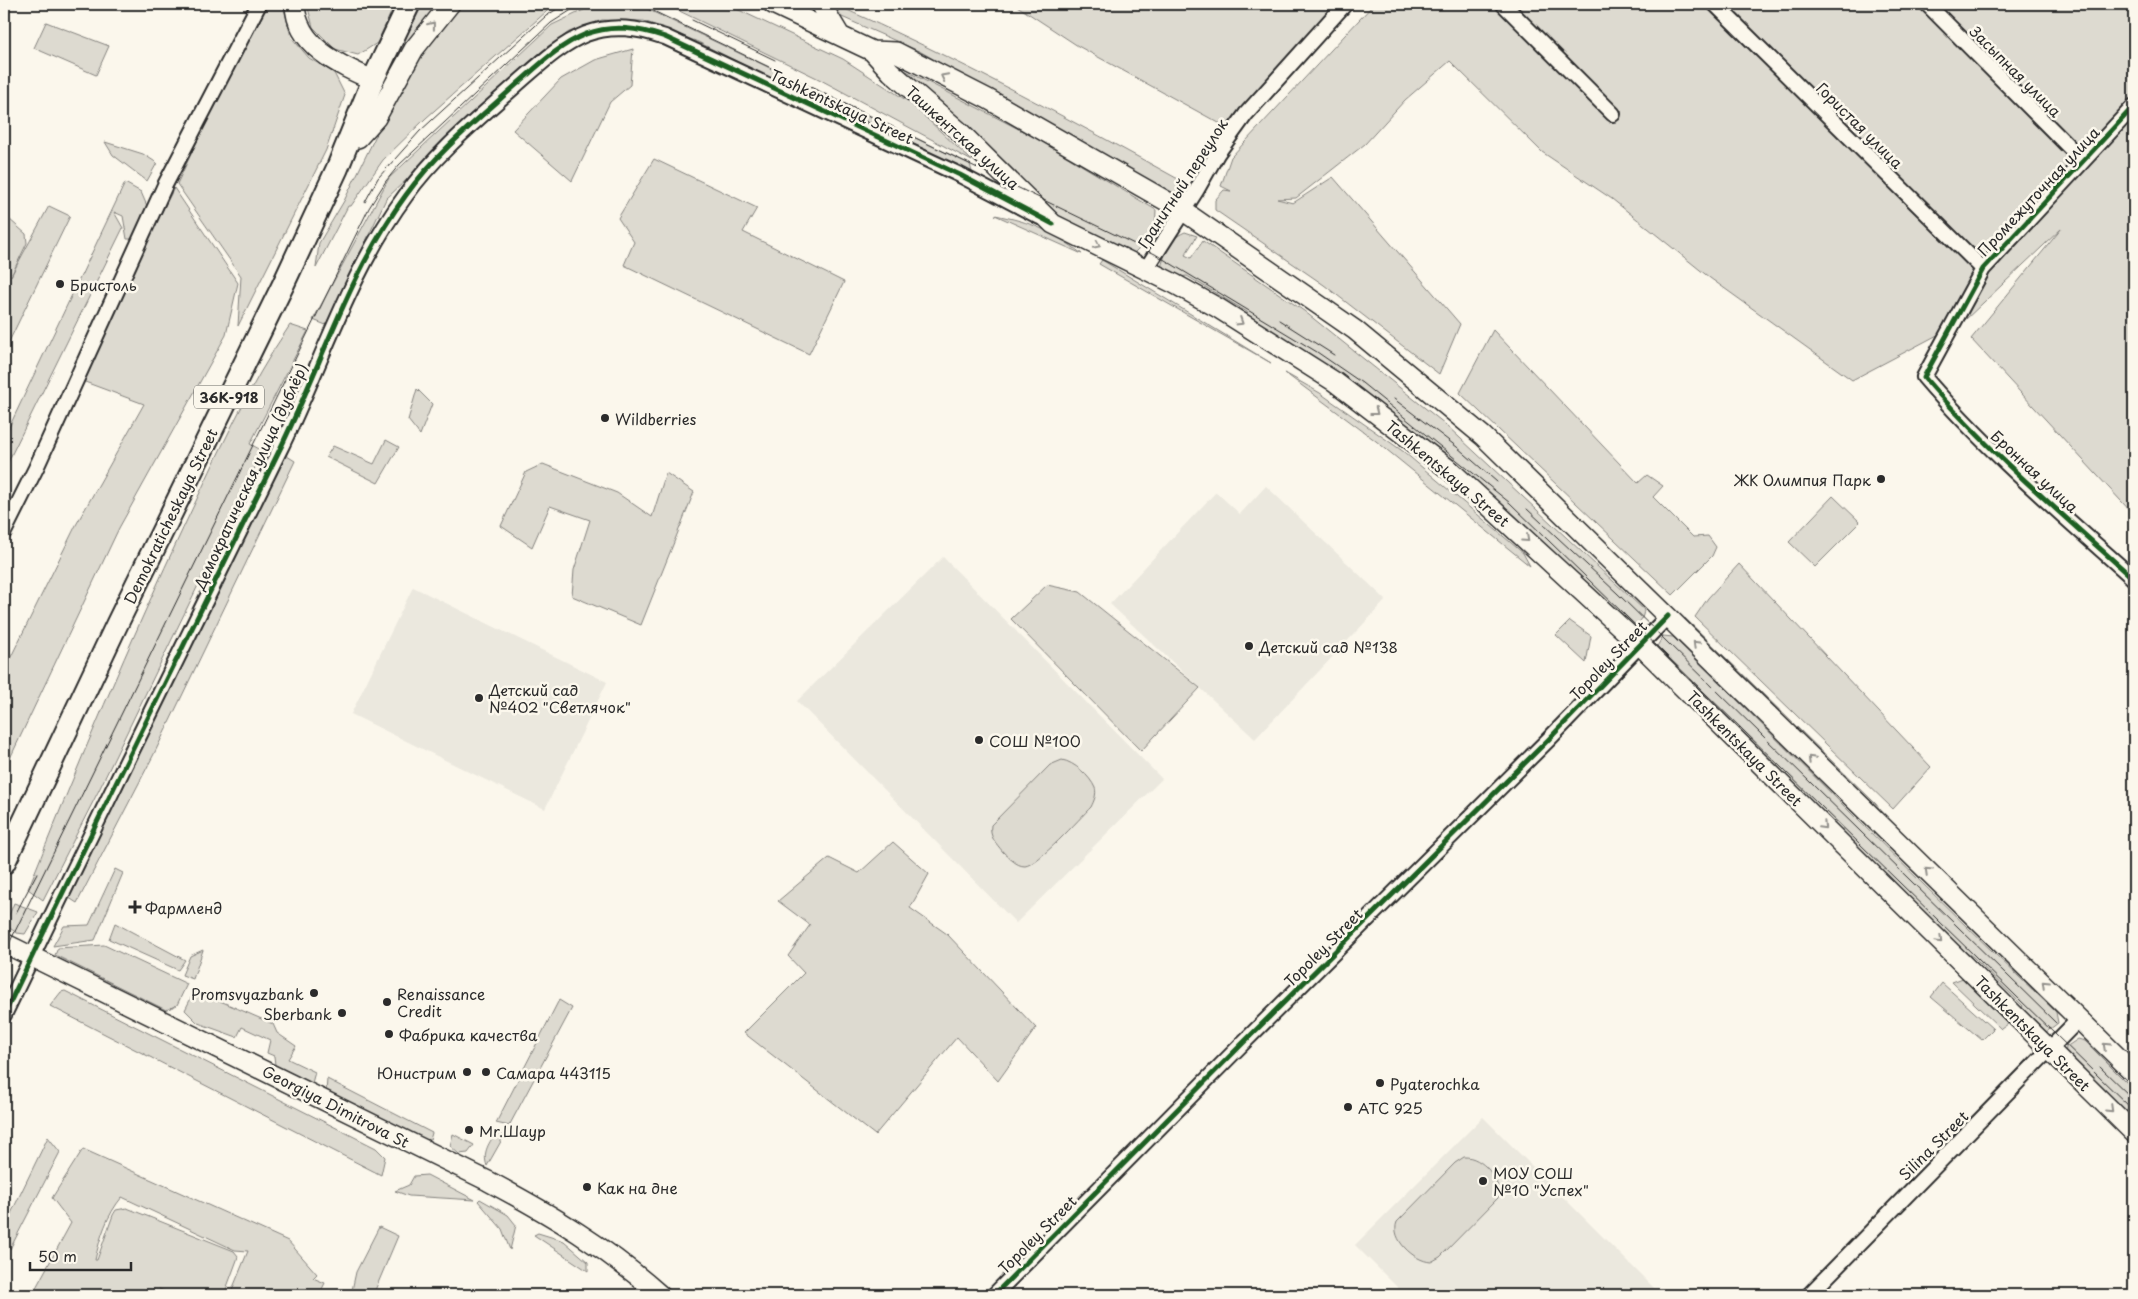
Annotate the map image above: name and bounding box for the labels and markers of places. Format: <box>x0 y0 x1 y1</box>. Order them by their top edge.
place label: Бристоль <box>70 273 137 296</box>
marker: Бристоль <box>54 278 66 290</box>
place label: Wildberries <box>615 407 697 430</box>
marker: Wildberries <box>599 412 611 424</box>
place label: ЖК Олимпия Парк <box>1733 468 1871 491</box>
marker: ЖК Олимпия Парк <box>1875 473 1887 485</box>
place label: Детский сад №138 <box>1258 635 1398 658</box>
marker: Детский сад №138 <box>1243 640 1255 652</box>
place label: Детский сад №402 "Светлячок" <box>488 678 631 718</box>
marker: Детский сад №402 "Светлячок" <box>473 692 485 704</box>
place label: СОШ №100 <box>989 729 1081 752</box>
marker: СОШ №100 <box>973 734 985 746</box>
place label: Фармленд <box>145 896 222 919</box>
marker: Фармленд <box>129 901 141 913</box>
place label: Promsvyazbank <box>191 982 304 1005</box>
place label: Renaissance Credit <box>397 982 485 1022</box>
marker: Promsvyazbank <box>308 987 320 999</box>
marker: Renaissance Credit <box>381 996 393 1008</box>
place label: Sberbank <box>263 1002 332 1025</box>
marker: Sberbank <box>336 1007 348 1019</box>
place label: Фабрика качества <box>399 1023 538 1046</box>
marker: Фабрика качества <box>383 1028 395 1040</box>
place label: Юнистрим <box>377 1061 457 1084</box>
place label: Самара 443115 <box>496 1061 611 1084</box>
marker: Юнистрим <box>461 1066 473 1078</box>
marker: Самара 443115 <box>480 1066 492 1078</box>
place label: Pyaterochka <box>1390 1072 1480 1095</box>
marker: Pyaterochka <box>1374 1077 1386 1089</box>
place label: АТС 925 <box>1358 1096 1423 1119</box>
marker: АТС 925 <box>1342 1101 1354 1113</box>
place label: Mr.Шаур <box>479 1119 546 1142</box>
marker: Mr.Шаур <box>463 1124 475 1136</box>
place label: МОУ СОШ №10 "Успех" <box>1493 1161 1589 1201</box>
marker: МОУ СОШ №10 "Успех" <box>1477 1175 1489 1187</box>
place label: Как на дне <box>597 1176 678 1199</box>
marker: Как на дне <box>581 1181 593 1193</box>

